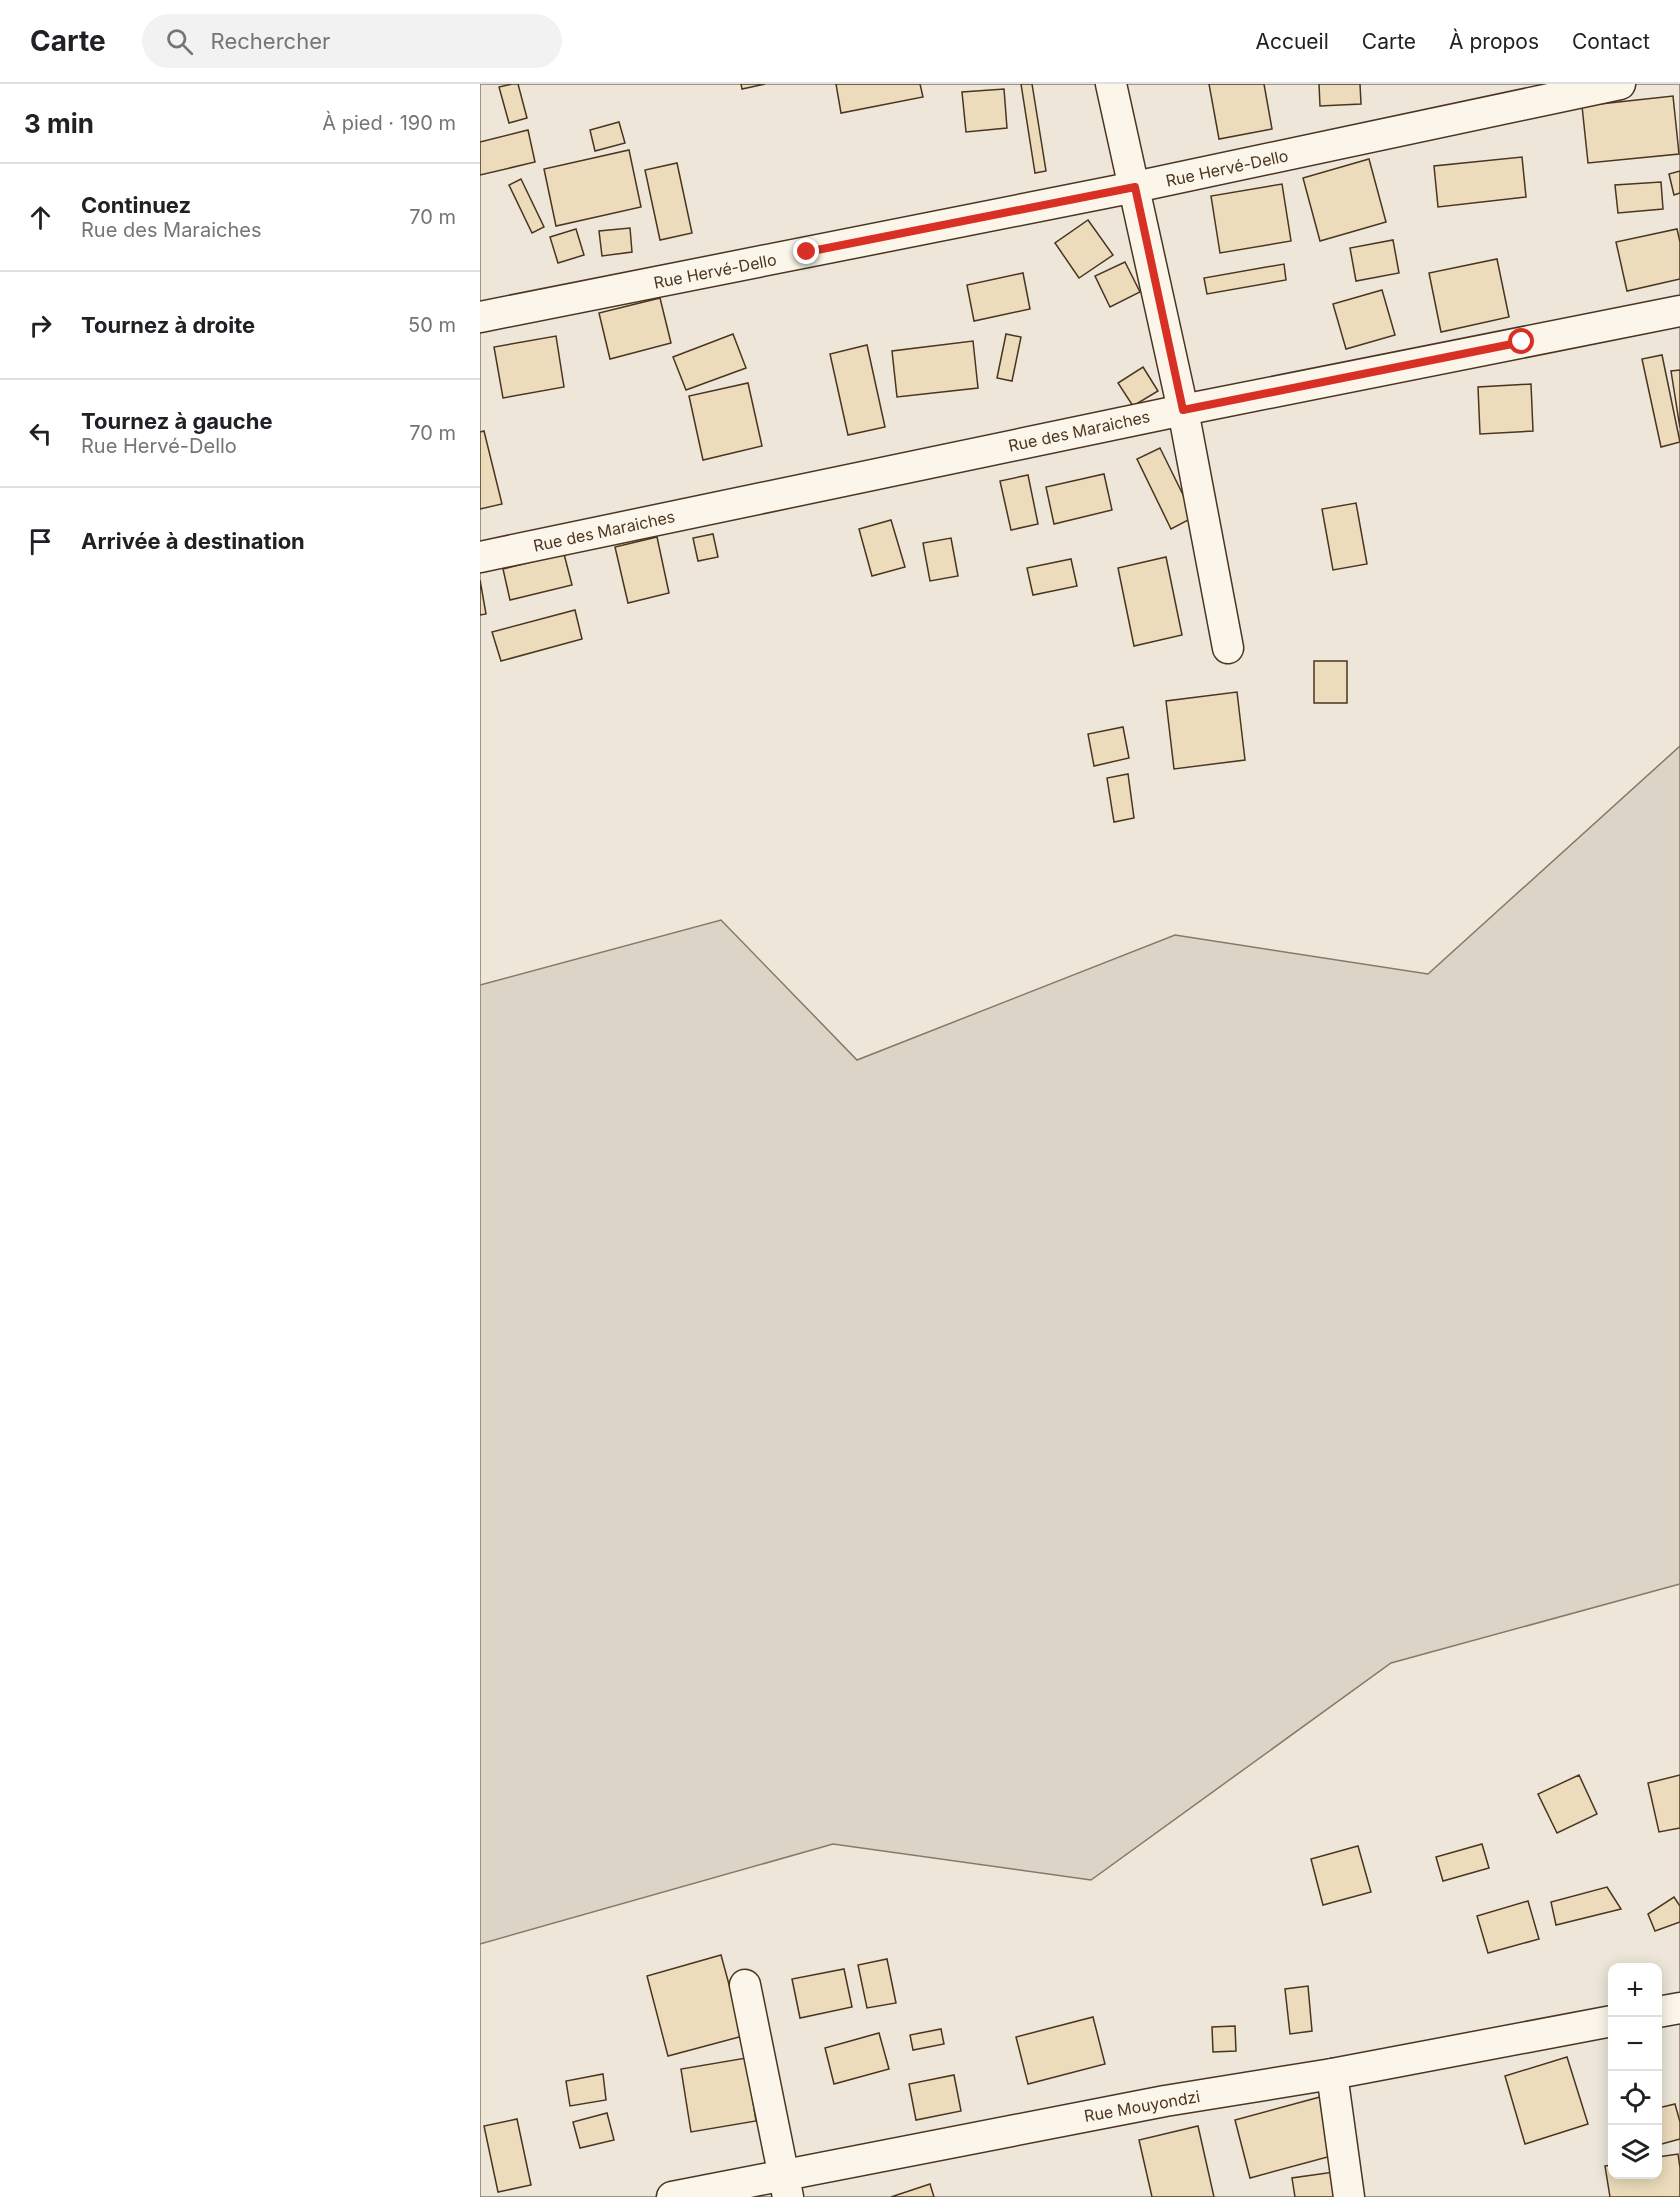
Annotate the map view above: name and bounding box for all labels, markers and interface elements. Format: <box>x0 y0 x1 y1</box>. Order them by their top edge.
search box <box>142 14 562 68</box>
text: Carte <box>30 24 106 58</box>
icon: search <box>163 25 196 58</box>
text: Rechercher <box>211 28 330 54</box>
text: Accueil <box>1255 29 1329 54</box>
text: Carte <box>1362 29 1416 54</box>
text: À propos <box>1449 29 1539 54</box>
text: Contact <box>1572 29 1650 54</box>
text: 3 min <box>24 108 94 139</box>
text: À pied · 190 m <box>322 111 456 135</box>
street label: Rue Hervé-Dello <box>1164 145 1290 191</box>
text: Continuez <box>81 192 191 218</box>
icon: ahead <box>24 201 57 234</box>
text: 70 m <box>409 205 456 229</box>
text: Rue des Maraiches <box>81 218 261 242</box>
route end <box>793 238 819 264</box>
street label: Rue Hervé-Dello <box>652 249 778 293</box>
icon: right <box>24 309 57 342</box>
text: Tournez à droite <box>81 312 255 338</box>
text: 50 m <box>408 313 456 337</box>
route start <box>1508 328 1534 354</box>
street label: Rue des Maraiches <box>1006 406 1152 456</box>
text: Tournez à gauche <box>81 408 273 434</box>
icon: left <box>24 417 57 450</box>
text: 70 m <box>409 421 456 445</box>
text: Rue Hervé-Dello <box>81 434 237 458</box>
street label: Rue des Maraiches <box>531 506 677 556</box>
icon: arrive <box>24 525 57 558</box>
text: Arrivée à destination <box>81 528 305 554</box>
map controls <box>1608 1963 1662 2179</box>
button: + <box>1608 1963 1662 2017</box>
button: − <box>1608 2017 1662 2071</box>
button: locate <box>1608 2071 1662 2125</box>
street label: Rue Mouyondzi <box>1082 2086 1202 2126</box>
button: layers <box>1608 2125 1662 2179</box>

